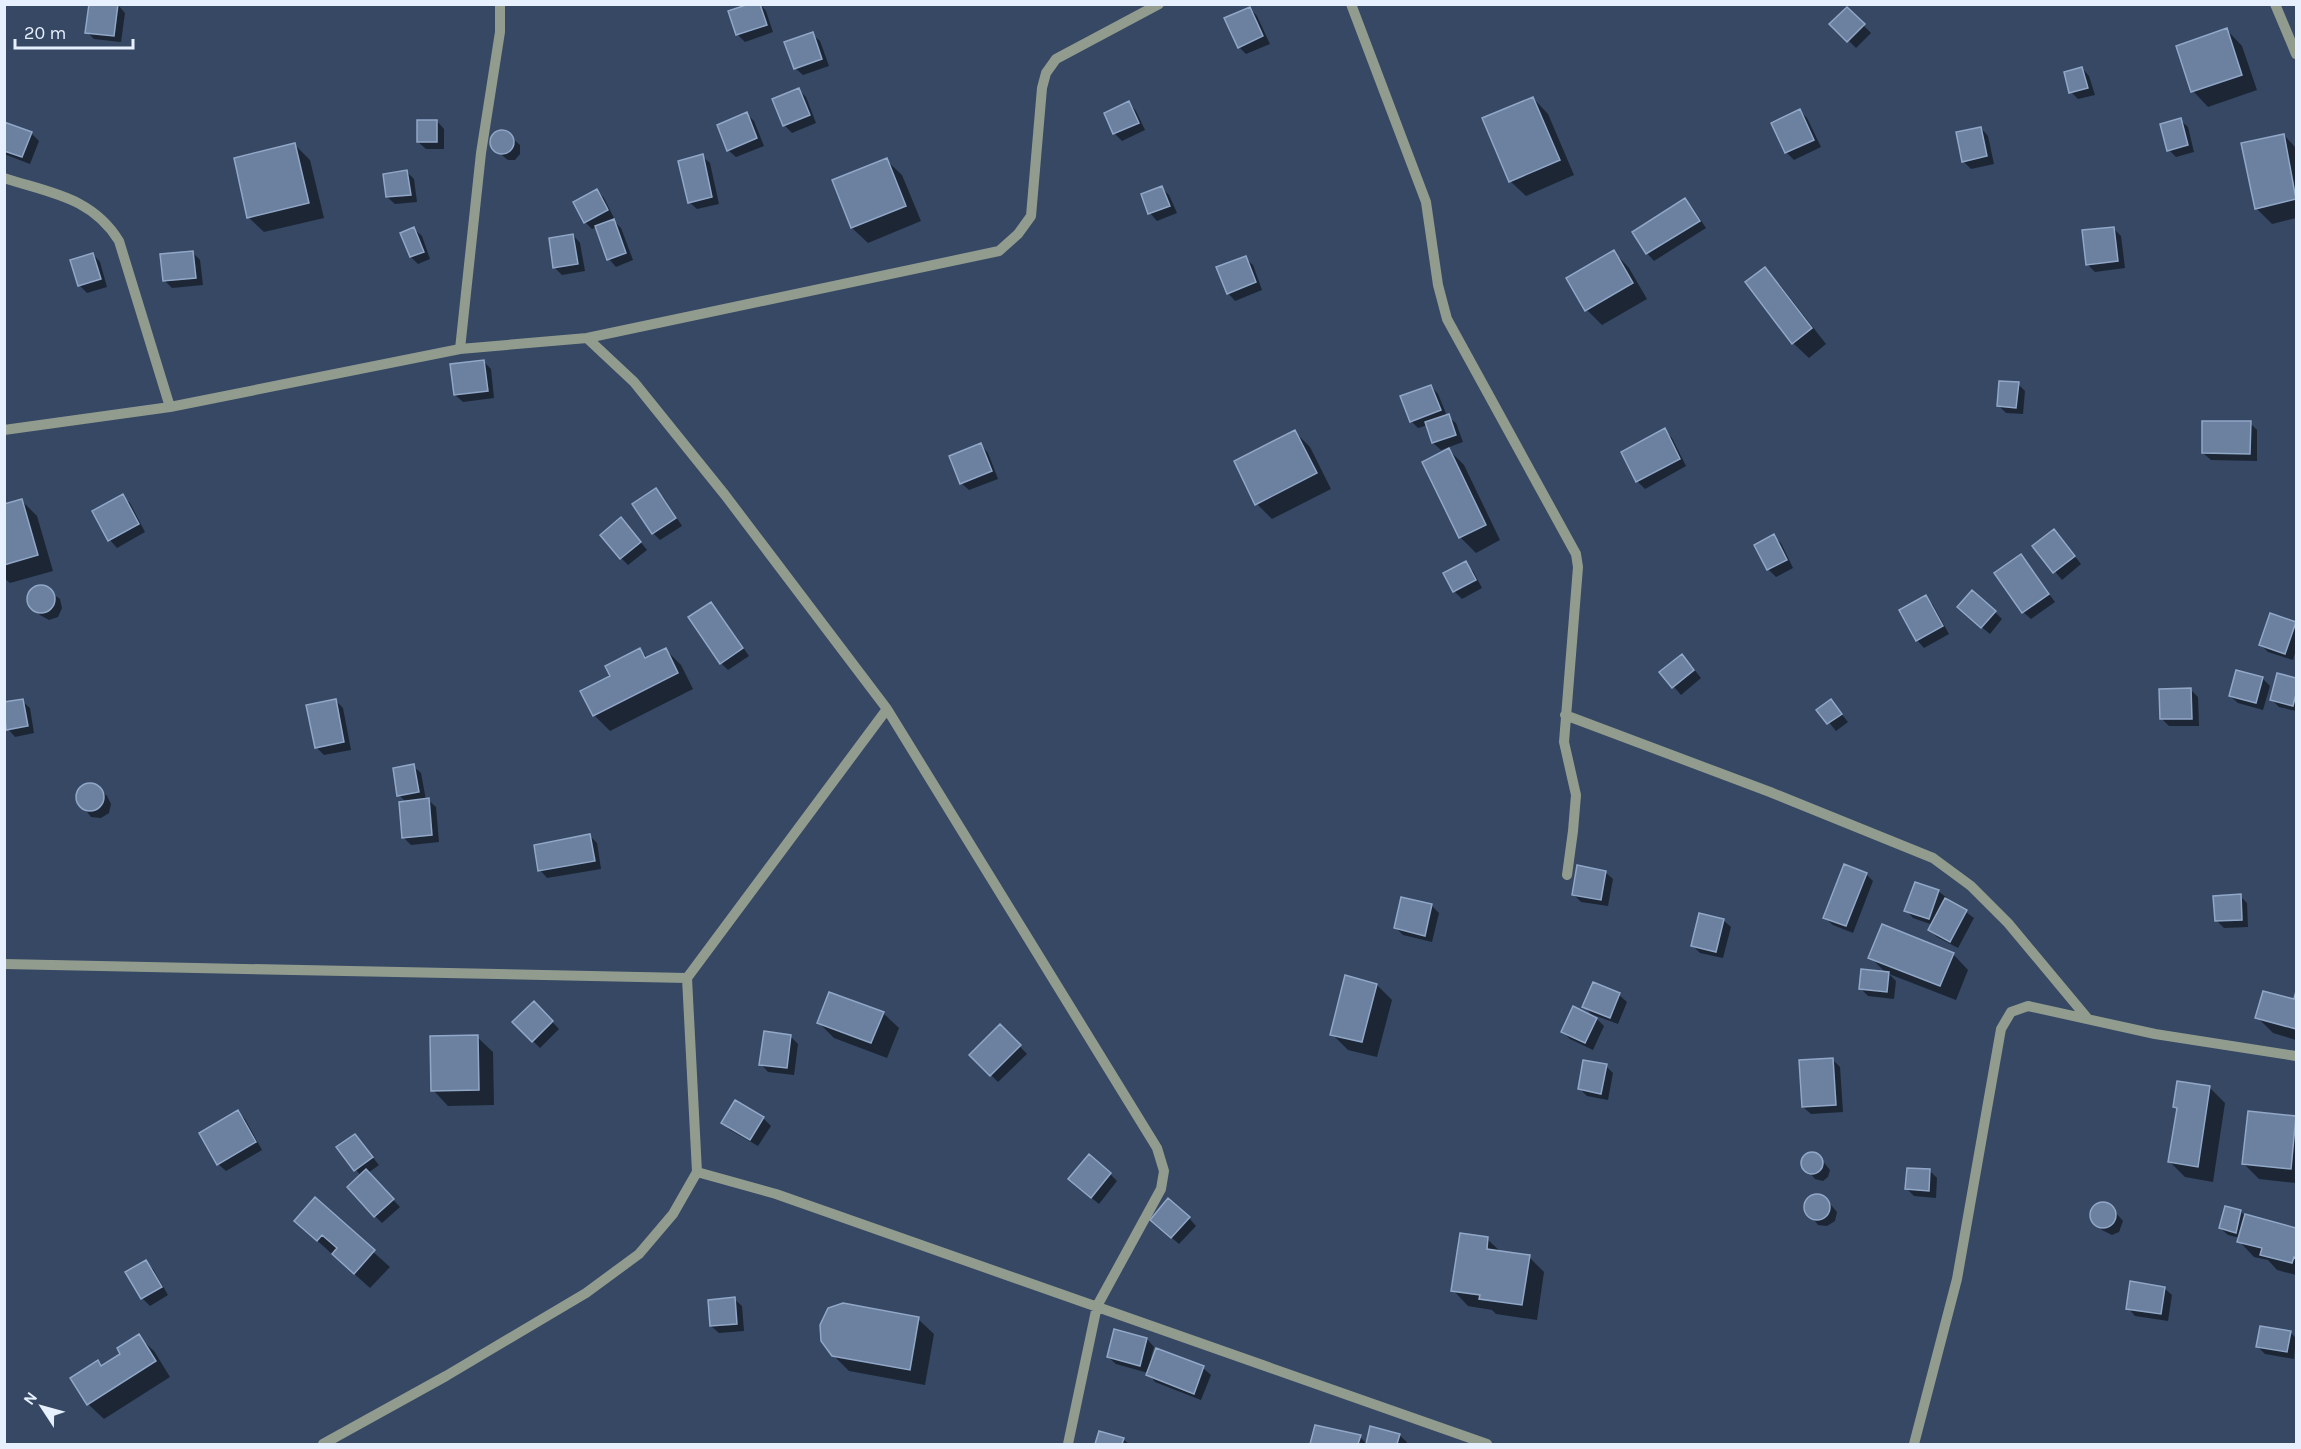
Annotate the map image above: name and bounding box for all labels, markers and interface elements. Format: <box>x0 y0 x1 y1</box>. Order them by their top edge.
scale bar <box>15 12 134 50</box>
text: 20 m <box>24 22 66 44</box>
north arrow <box>12 1377 72 1437</box>
text: N <box>19 1388 41 1409</box>

